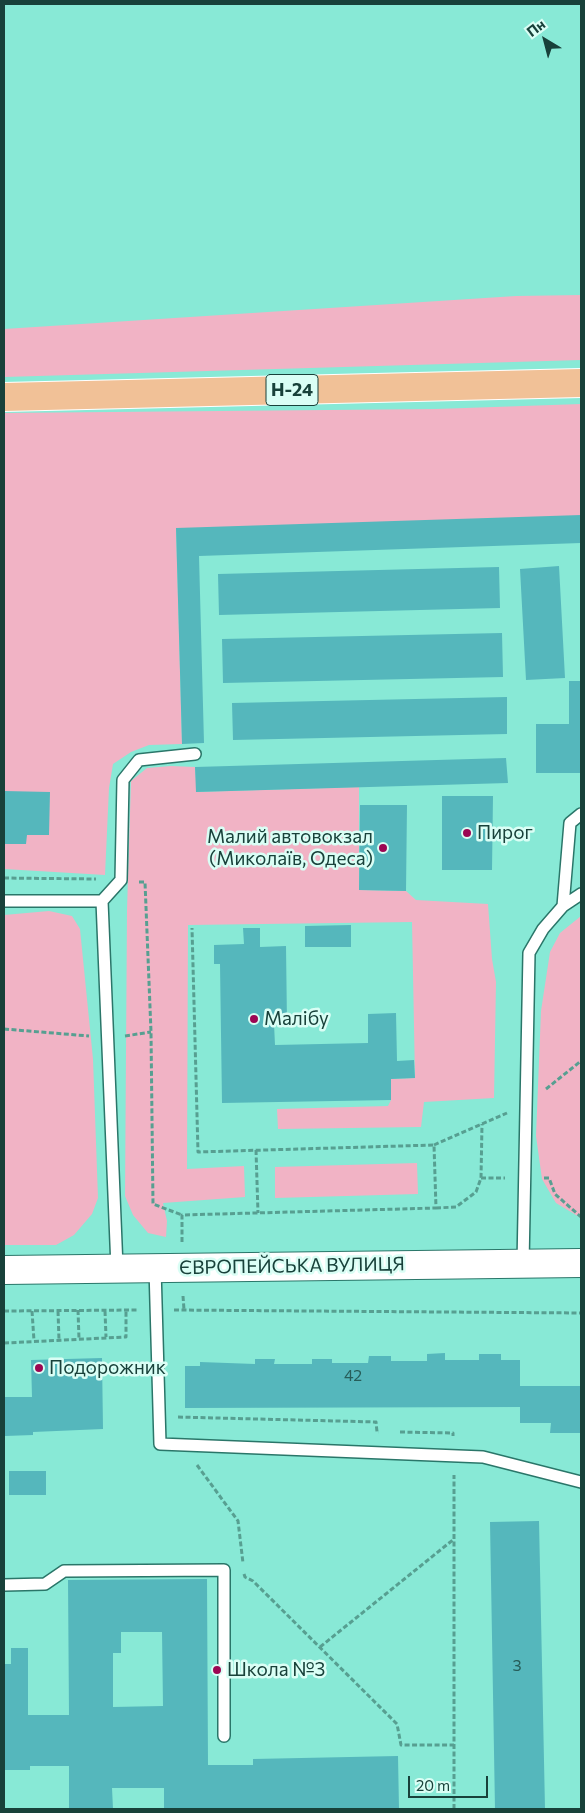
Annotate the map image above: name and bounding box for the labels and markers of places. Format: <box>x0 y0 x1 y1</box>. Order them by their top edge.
place label: Пирог <box>477 822 533 844</box>
place label: Малий автовокзал (Миколаїв, Одеса) <box>207 826 373 870</box>
marker: Пирог <box>461 827 473 839</box>
marker: Малий автовокзал (Миколаїв, Одеса) <box>377 842 389 854</box>
place label: Малібу <box>264 1008 329 1030</box>
marker: Малібу <box>248 1013 260 1025</box>
place label: Подорожник <box>49 1357 166 1379</box>
marker: Подорожник <box>33 1362 45 1374</box>
place label: Школа №3 <box>227 1659 325 1681</box>
marker: Школа №3 <box>211 1664 223 1676</box>

